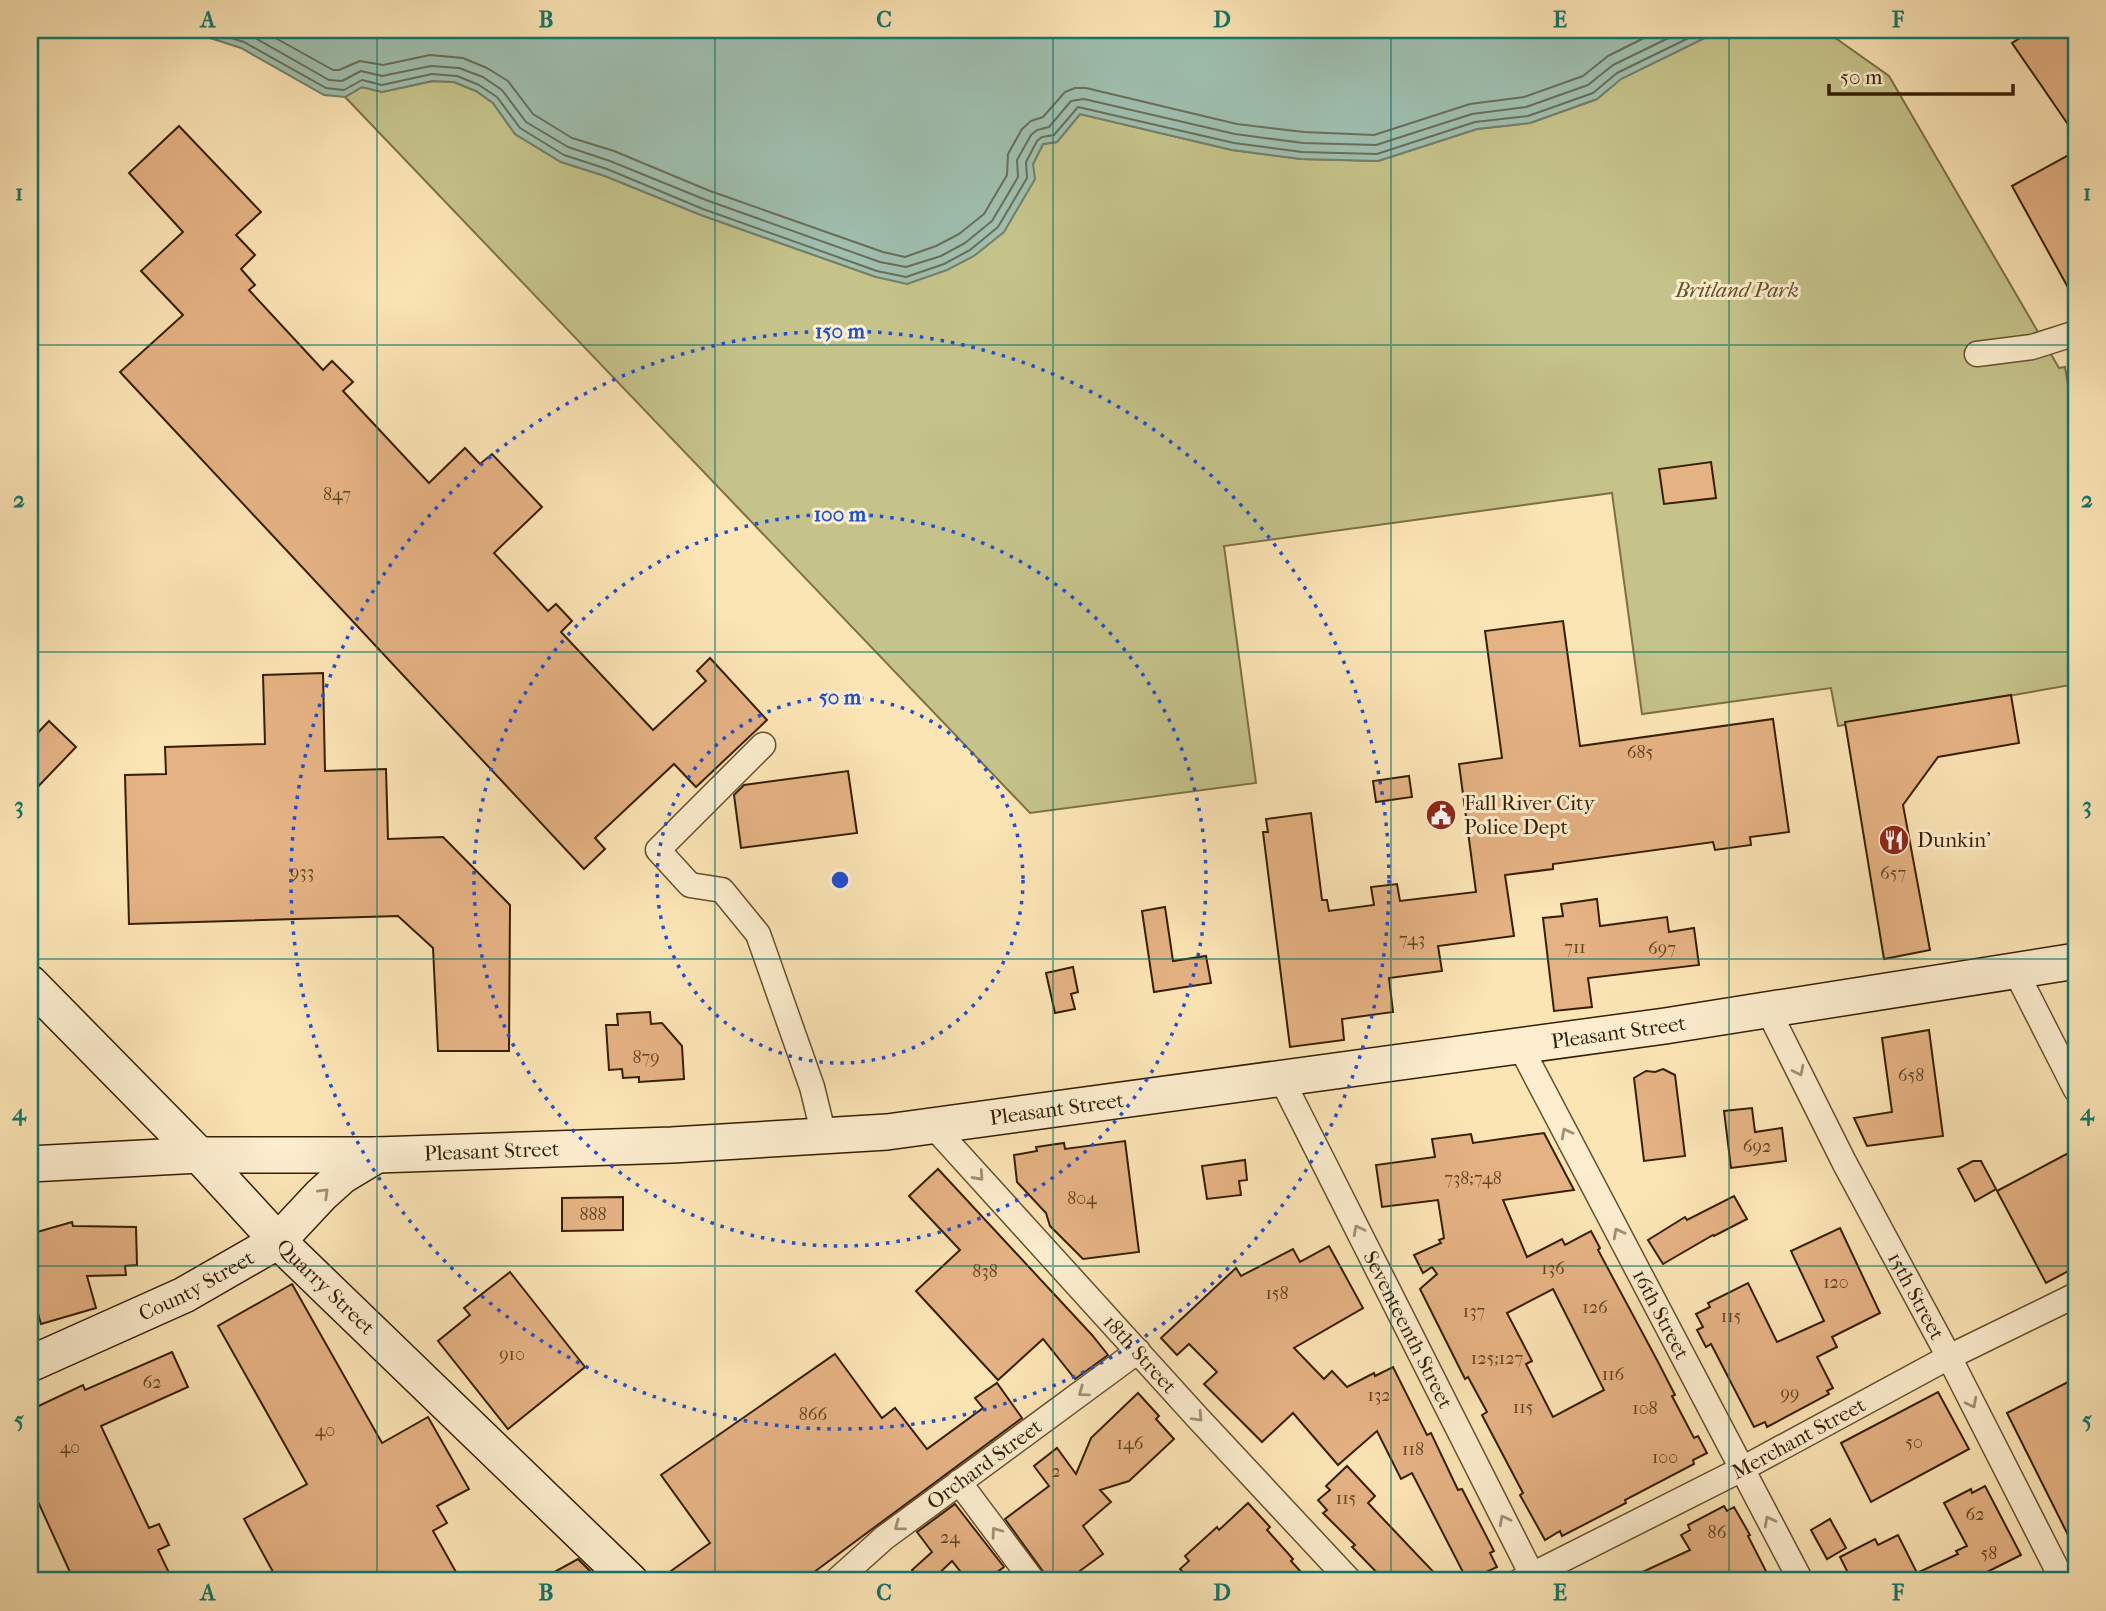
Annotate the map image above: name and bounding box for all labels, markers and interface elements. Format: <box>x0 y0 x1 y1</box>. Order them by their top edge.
text: A <box>199 6 217 33</box>
text: B <box>539 6 554 33</box>
text: C <box>876 6 892 33</box>
text: D <box>1213 6 1231 33</box>
text: E <box>1553 6 1567 33</box>
text: F <box>1891 6 1905 33</box>
scale bar <box>1829 52 2013 96</box>
text: 50 m <box>1840 65 1883 89</box>
text: 1 <box>15 179 23 206</box>
text: 1 <box>2083 179 2091 206</box>
park label: Britland Park <box>1674 278 1799 302</box>
text: 150 m <box>815 319 866 343</box>
house number: 847 <box>323 484 351 505</box>
text: 2 <box>13 486 25 513</box>
text: 2 <box>2081 486 2093 513</box>
text: 100 m <box>814 502 867 526</box>
text: 50 m <box>819 685 862 709</box>
house number: 685 <box>1627 742 1654 763</box>
place label: Fall River City Police Dept <box>1464 791 1596 839</box>
text: 3 <box>14 792 24 819</box>
text: 3 <box>2082 792 2092 819</box>
public building icon: Fall River City Police Dept <box>1424 798 1458 832</box>
restaurant icon: Dunkin' <box>1877 823 1911 857</box>
place label: Dunkin' <box>1917 828 1991 852</box>
house number: 933 <box>290 862 314 883</box>
house number: 657 <box>1880 863 1906 884</box>
centre of rings <box>828 868 852 892</box>
house number: 743 <box>1399 929 1425 950</box>
house number: 711 <box>1564 937 1586 958</box>
house number: 697 <box>1648 938 1676 959</box>
street label: Pleasant Street <box>1550 1011 1688 1053</box>
house number: 879 <box>632 1047 660 1068</box>
one-way arrow <box>1790 1064 1804 1076</box>
house number: 658 <box>1898 1065 1924 1086</box>
street label: Pleasant Street <box>988 1088 1126 1130</box>
text: 4 <box>11 1099 27 1126</box>
text: 4 <box>2079 1099 2095 1126</box>
one-way arrow <box>1561 1128 1575 1140</box>
house number: 692 <box>1743 1136 1771 1157</box>
street label: Pleasant Street <box>424 1137 560 1165</box>
one-way arrow <box>971 1168 983 1181</box>
house number: 738;748 <box>1444 1168 1502 1189</box>
house number: 804 <box>1067 1188 1097 1209</box>
one-way arrow <box>316 1189 329 1201</box>
house number: 888 <box>579 1204 607 1225</box>
one-way arrow <box>1352 1225 1366 1237</box>
one-way arrow <box>1613 1227 1627 1240</box>
street label: Quarry Street <box>272 1234 380 1340</box>
street label: County Street <box>135 1245 259 1326</box>
street label: Seventeenth Street <box>1358 1247 1458 1413</box>
street label: 15th Street <box>1883 1248 1950 1344</box>
house number: 136 <box>1541 1258 1565 1279</box>
house number: 838 <box>972 1261 998 1282</box>
street label: 16th Street <box>1627 1265 1695 1364</box>
house number: 120 <box>1823 1272 1849 1293</box>
house number: 158 <box>1265 1283 1289 1304</box>
house number: 126 <box>1582 1297 1608 1318</box>
house number: 137 <box>1463 1301 1486 1322</box>
house number: 115 <box>1721 1306 1741 1327</box>
street label: 18th Street <box>1098 1310 1182 1399</box>
house number: 910 <box>499 1344 525 1365</box>
house number: 125;127 <box>1471 1348 1524 1369</box>
house number: 116 <box>1602 1364 1625 1385</box>
house number: 62 <box>142 1372 162 1393</box>
one-way arrow <box>1078 1383 1091 1396</box>
house number: 99 <box>1781 1383 1799 1404</box>
house number: 132 <box>1367 1385 1391 1406</box>
street label: Merchant Street <box>1728 1392 1870 1484</box>
one-way arrow <box>1964 1396 1978 1408</box>
house number: 115 <box>1513 1397 1533 1418</box>
house number: 108 <box>1632 1398 1658 1419</box>
house number: 866 <box>799 1404 828 1425</box>
text: 5 <box>14 1406 24 1433</box>
text: 5 <box>2082 1406 2092 1433</box>
one-way arrow <box>1189 1409 1202 1422</box>
street label: Orchard Street <box>922 1414 1047 1514</box>
house number: 40 <box>315 1420 335 1441</box>
house number: 50 <box>1905 1432 1923 1453</box>
house number: 146 <box>1117 1433 1144 1454</box>
house number: 40 <box>60 1437 80 1458</box>
house number: 118 <box>1402 1439 1424 1460</box>
house number: 100 <box>1652 1447 1678 1468</box>
house number: 2 <box>1051 1461 1061 1482</box>
house number: 115 <box>1336 1488 1356 1509</box>
house number: 62 <box>1965 1504 1985 1525</box>
one-way arrow <box>1499 1515 1513 1528</box>
one-way arrow <box>1764 1516 1778 1528</box>
one-way arrow <box>894 1518 907 1530</box>
house number: 86 <box>1708 1522 1727 1543</box>
house number: 24 <box>940 1527 960 1548</box>
one-way arrow <box>992 1527 1004 1539</box>
house number: 58 <box>1981 1543 1997 1564</box>
text: A <box>199 1579 217 1606</box>
text: B <box>539 1579 554 1606</box>
text: C <box>876 1579 892 1606</box>
text: D <box>1213 1579 1231 1606</box>
text: E <box>1553 1579 1567 1606</box>
text: F <box>1891 1579 1905 1606</box>

